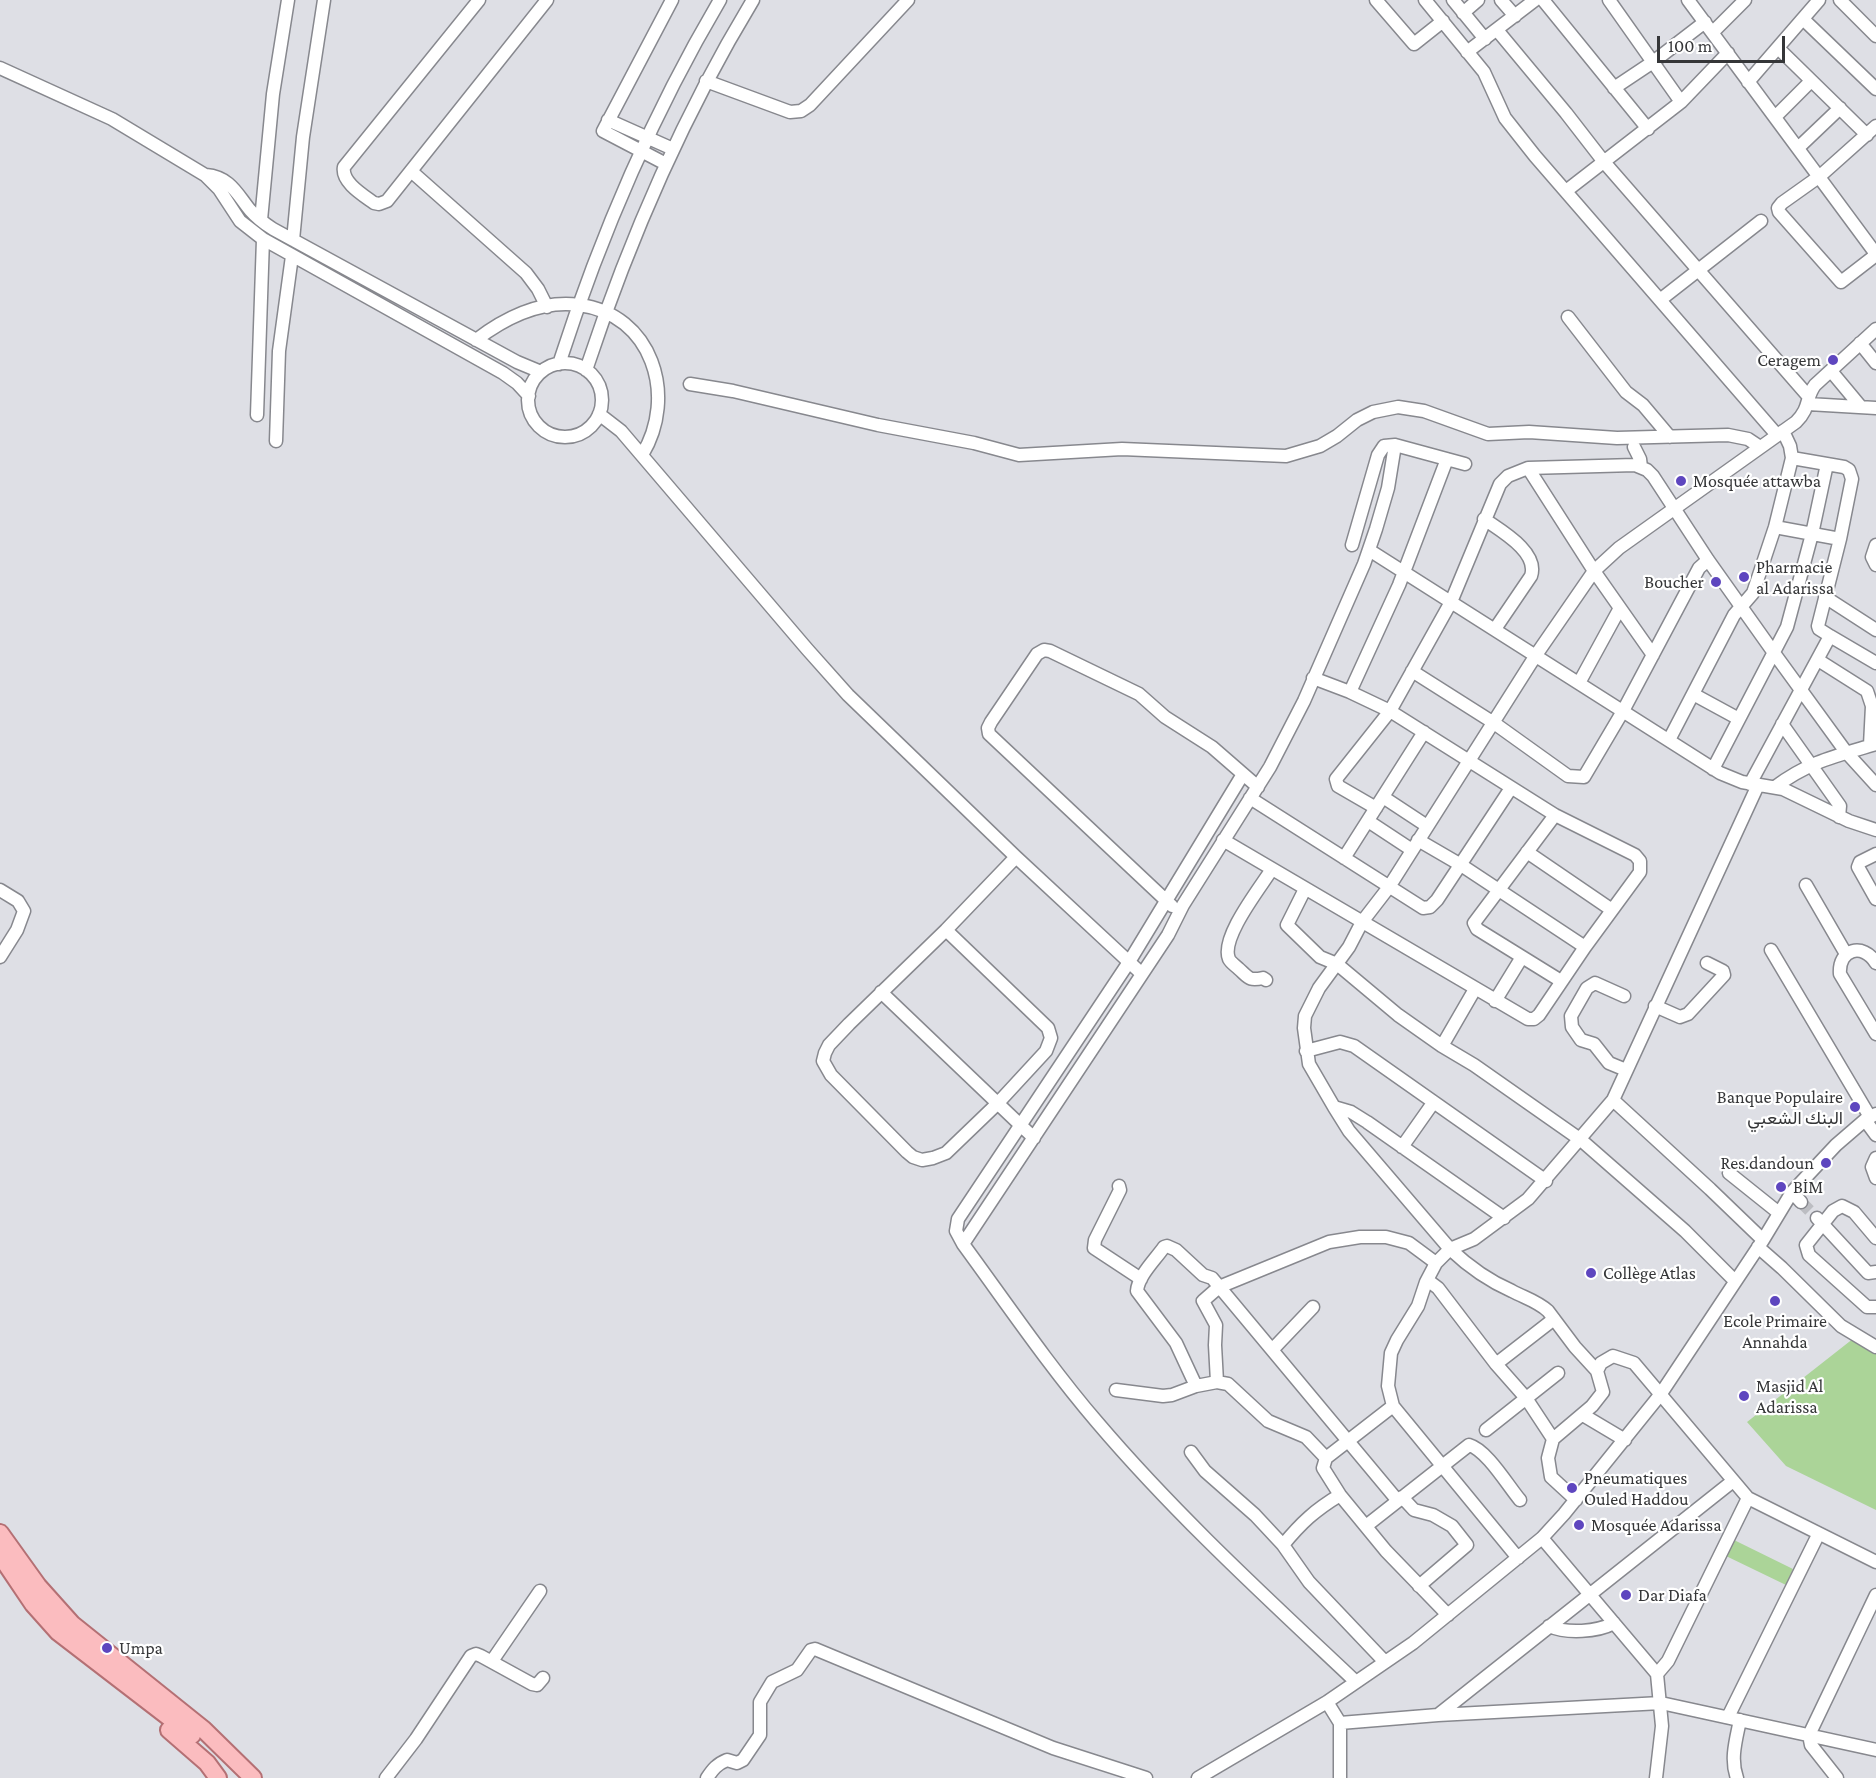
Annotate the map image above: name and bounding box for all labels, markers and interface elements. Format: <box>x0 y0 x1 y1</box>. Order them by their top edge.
scale bar <box>1660 24 1788 62</box>
text: 100 m <box>1668 36 1712 56</box>
place label: Ceragem <box>1757 349 1821 371</box>
marker: Ceragem <box>1826 353 1840 367</box>
place label: Mosquée attawba <box>1693 470 1821 492</box>
marker: Mosquée attawba <box>1674 474 1688 488</box>
place label: Pharmacie al Adarissa <box>1756 556 1834 598</box>
marker: Pharmacie al Adarissa <box>1737 570 1751 584</box>
place label: Boucher <box>1644 571 1704 593</box>
marker: Boucher <box>1709 575 1723 589</box>
place label: Banque Populaire البنك الشعبي <box>1717 1086 1843 1128</box>
marker: Banque Populaire البنك الشعبي <box>1848 1100 1862 1114</box>
place label: Res.dandoun <box>1720 1152 1814 1174</box>
marker: Res.dandoun <box>1819 1156 1833 1170</box>
place label: BİM <box>1793 1176 1823 1198</box>
marker: BİM <box>1774 1180 1788 1194</box>
place label: Collège Atlas <box>1603 1262 1696 1284</box>
marker: Collège Atlas <box>1584 1266 1598 1280</box>
marker: Ecole Primaire Annahda <box>1768 1294 1782 1308</box>
place label: Ecole Primaire Annahda <box>1723 1310 1827 1352</box>
place label: Masjid Al Adarissa <box>1756 1375 1823 1418</box>
marker: Masjid Al Adarissa <box>1737 1389 1751 1403</box>
place label: Pneumatiques Ouled Haddou <box>1584 1467 1689 1510</box>
marker: Pneumatiques Ouled Haddou <box>1565 1481 1579 1495</box>
place label: Mosquée Adarissa <box>1591 1514 1722 1536</box>
marker: Mosquée Adarissa <box>1572 1518 1586 1532</box>
place label: Dar Diafa <box>1638 1584 1707 1606</box>
marker: Dar Diafa <box>1619 1588 1633 1602</box>
place label: Umpa <box>119 1637 163 1659</box>
marker: Umpa <box>100 1641 114 1655</box>

